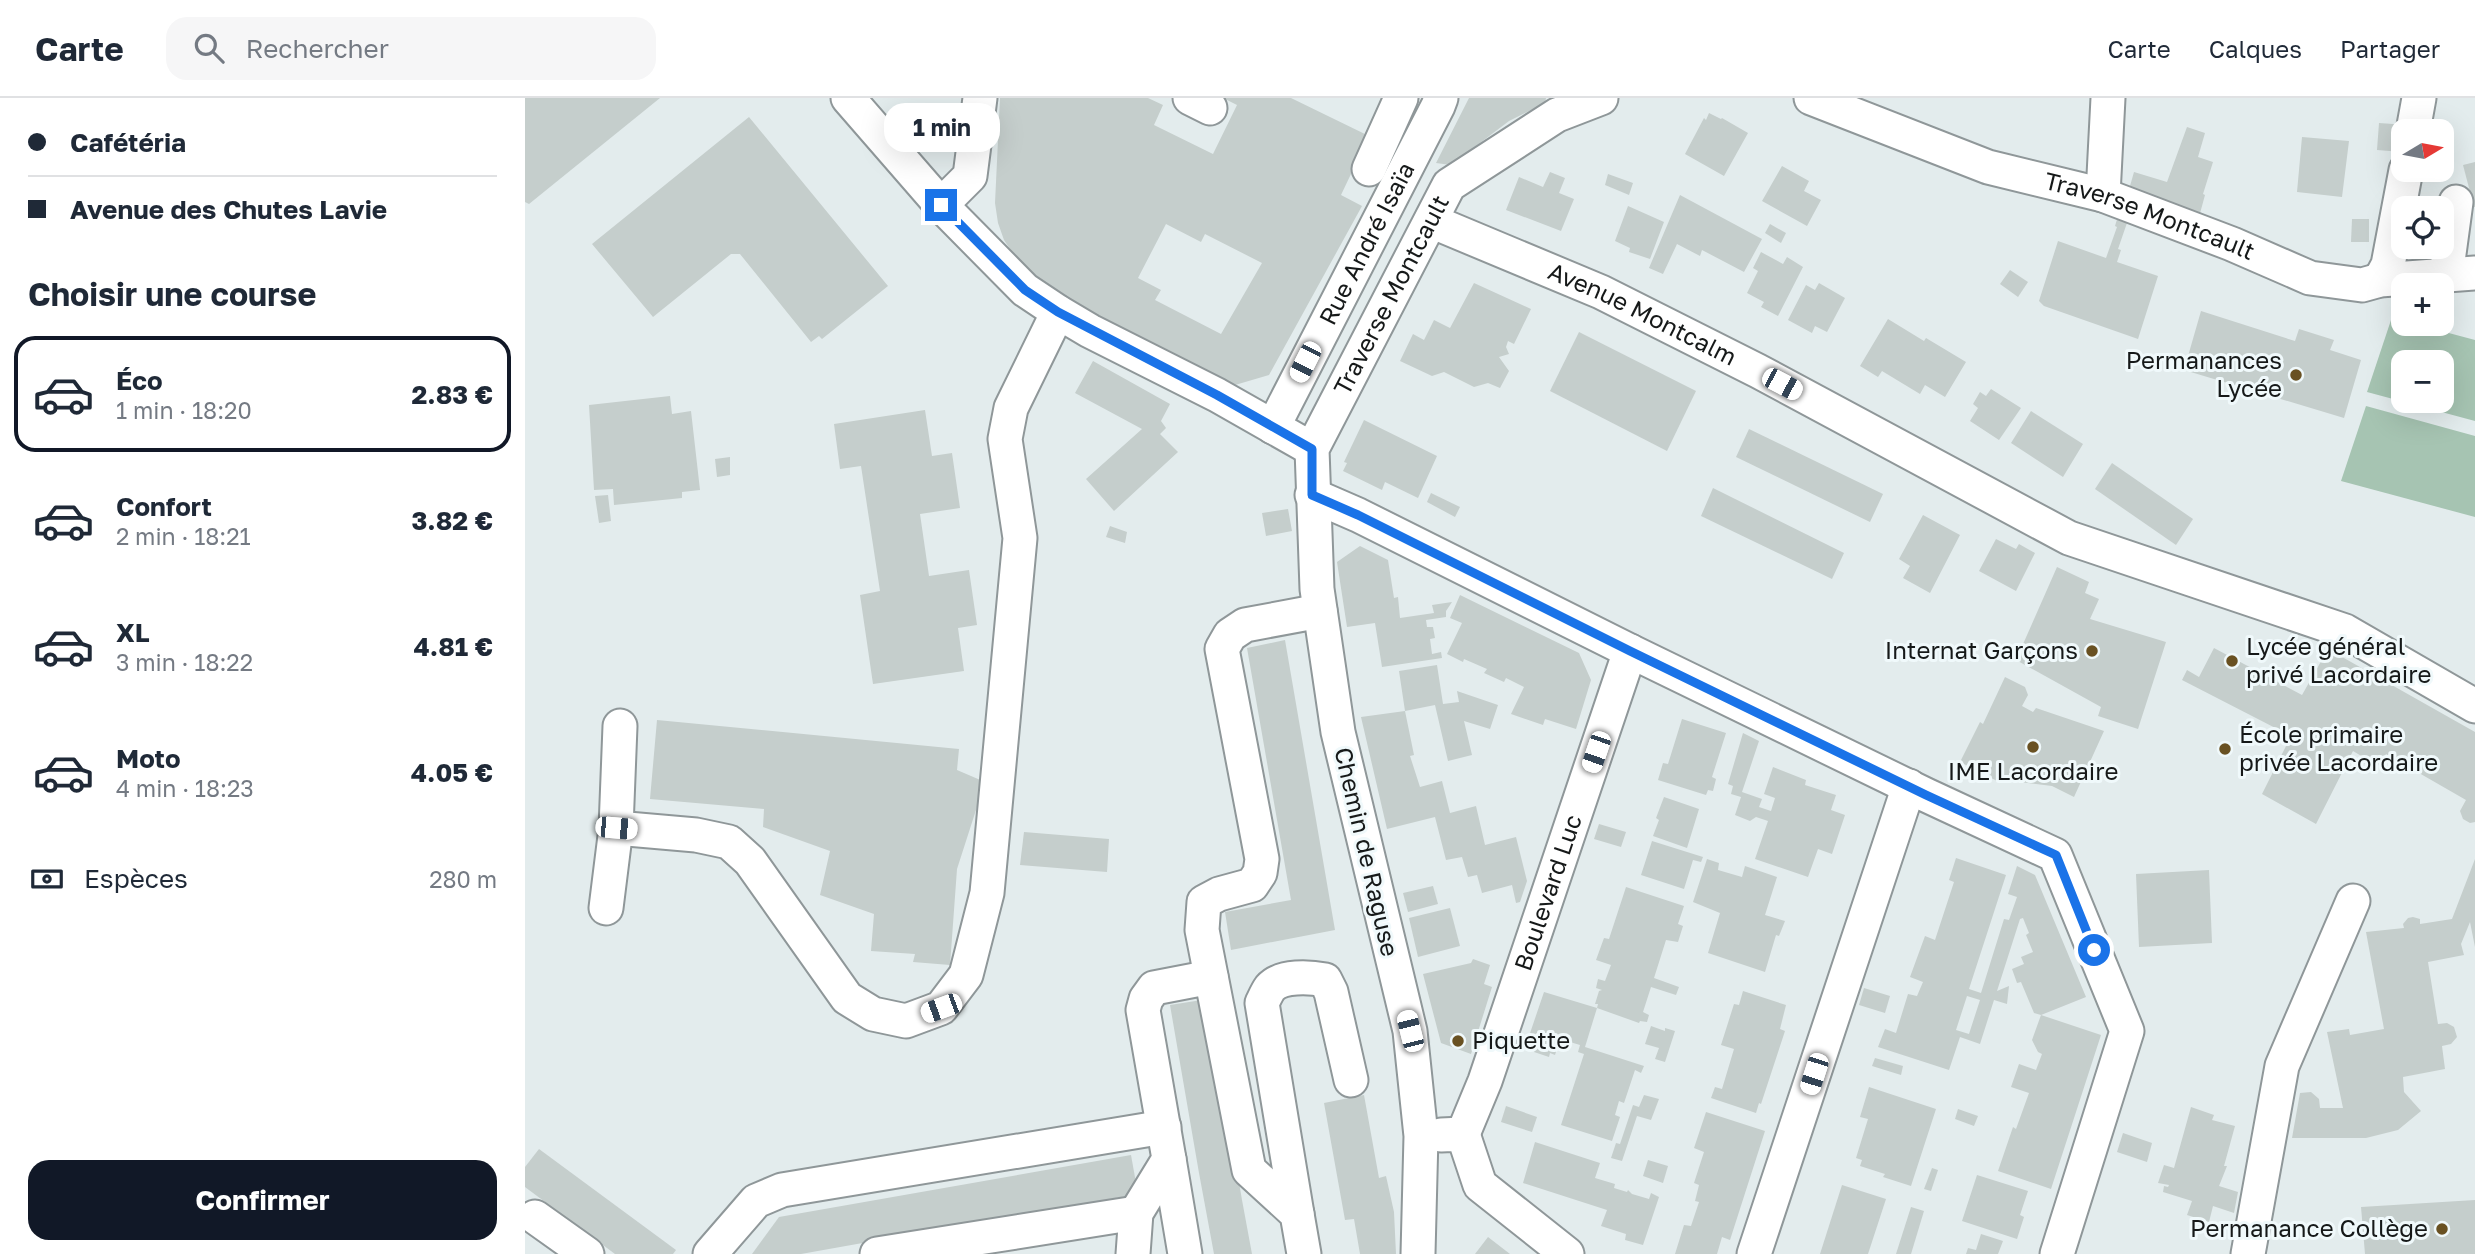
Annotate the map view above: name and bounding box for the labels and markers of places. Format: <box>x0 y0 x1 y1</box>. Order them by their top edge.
place label: Permanances Lycée <box>2126 345 2282 402</box>
marker: Permanances Lycée <box>2288 367 2304 383</box>
place label: Lycée général privé Lacordaire <box>2246 631 2431 688</box>
place label: Internat Garçons <box>1885 635 2078 664</box>
marker: Internat Garçons <box>2084 643 2100 659</box>
marker: Lycée général privé Lacordaire <box>2224 653 2240 669</box>
place label: École primaire privée Lacordaire <box>2239 719 2438 776</box>
marker: IME Lacordaire <box>2025 739 2041 755</box>
marker: École primaire privée Lacordaire <box>2217 741 2233 757</box>
place label: IME Lacordaire <box>1948 756 2118 785</box>
place label: Piquette <box>1472 1025 1570 1054</box>
marker: Piquette <box>1450 1033 1466 1049</box>
place label: Permanance Collège <box>2190 1213 2428 1242</box>
marker: Permanance Collège <box>2434 1221 2450 1237</box>

